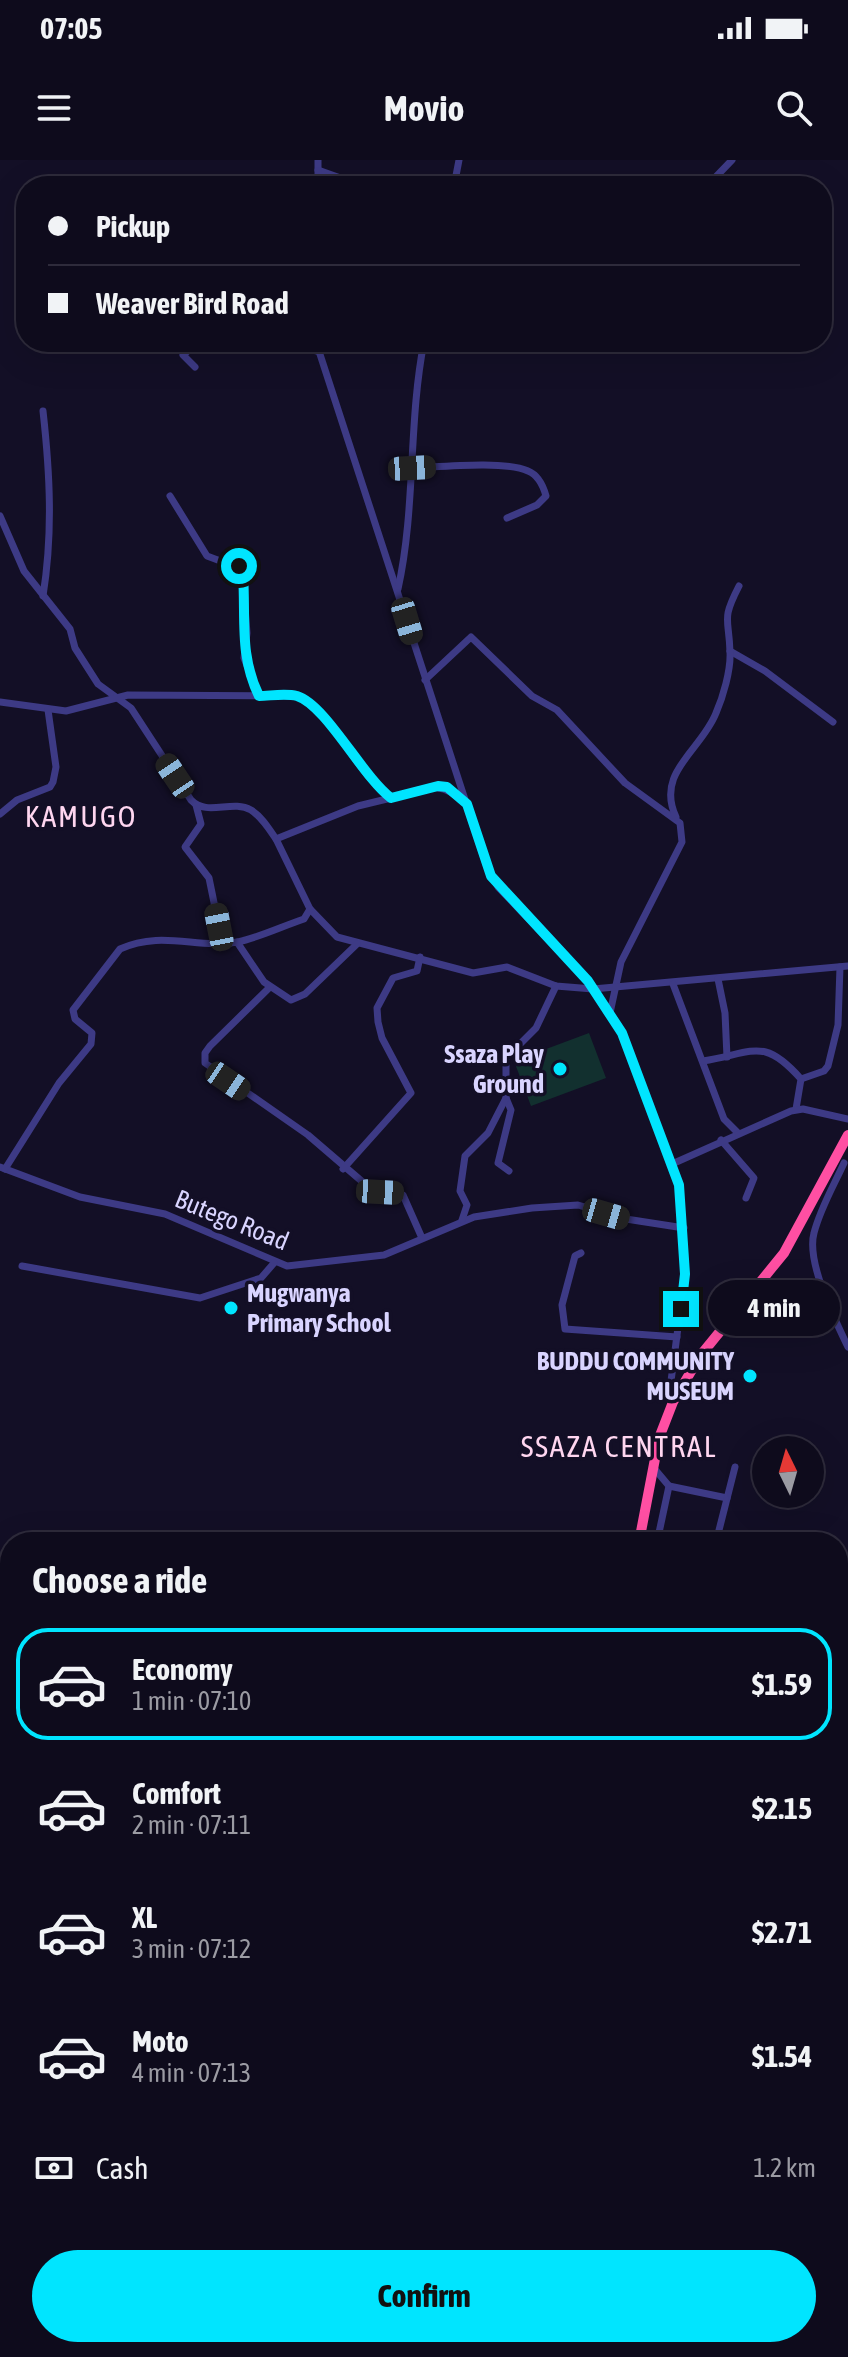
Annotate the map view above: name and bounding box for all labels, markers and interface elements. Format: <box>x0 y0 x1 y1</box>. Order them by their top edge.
text: 07:05 <box>40 11 102 45</box>
icon: menu <box>32 86 76 130</box>
icon: search <box>772 86 816 130</box>
text: Movio <box>384 87 464 129</box>
text: Pickup <box>96 209 170 243</box>
text: Weaver Bird Road <box>96 286 289 320</box>
car <box>387 455 437 481</box>
route start <box>221 548 257 584</box>
car <box>389 595 425 647</box>
car <box>152 749 198 803</box>
district label: KAMUGO <box>25 799 137 833</box>
car <box>203 901 235 953</box>
place label: Ssaza Play Ground <box>444 1039 544 1099</box>
car <box>201 1058 255 1104</box>
marker: Ssaza Play Ground <box>551 1060 569 1078</box>
car <box>355 1179 405 1205</box>
street label: Butego Road <box>171 1184 293 1256</box>
car <box>580 1196 632 1232</box>
place label: Mugwanya Primary School <box>247 1278 392 1338</box>
callout: 4 min <box>709 1281 841 1337</box>
route end <box>663 1291 699 1327</box>
text: 4 min <box>747 1293 801 1323</box>
marker: Mugwanya Primary School <box>222 1299 240 1317</box>
place label: BUDDU COMMUNITY MUSEUM <box>537 1346 734 1406</box>
marker: BUDDU COMMUNITY MUSEUM <box>741 1367 759 1385</box>
district label: SSAZA CENTRAL <box>521 1429 717 1463</box>
north arrow <box>752 1436 824 1508</box>
map controls <box>752 1436 824 1508</box>
text: Choose a ride <box>32 1559 207 1601</box>
icon: car <box>36 1648 108 1720</box>
text: Economy <box>132 1652 233 1686</box>
text: $1.59 <box>752 1667 812 1701</box>
text: 1 min · 07:10 <box>132 1686 251 1716</box>
icon: car <box>36 1772 108 1844</box>
text: Comfort <box>132 1776 221 1810</box>
text: $2.15 <box>752 1791 812 1825</box>
text: 2 min · 07:11 <box>132 1810 251 1840</box>
icon: car <box>36 1896 108 1968</box>
text: XL <box>132 1900 157 1934</box>
text: $2.71 <box>752 1915 812 1949</box>
text: 3 min · 07:12 <box>132 1934 251 1964</box>
icon: car <box>36 2020 108 2092</box>
text: Moto <box>132 2024 189 2058</box>
text: $1.54 <box>752 2039 812 2073</box>
text: 4 min · 07:13 <box>132 2058 251 2088</box>
icon: cash <box>32 2146 76 2190</box>
text: Cash <box>96 2151 149 2185</box>
text: 1.2 km <box>753 2153 816 2183</box>
button: Confirm <box>32 2250 816 2342</box>

